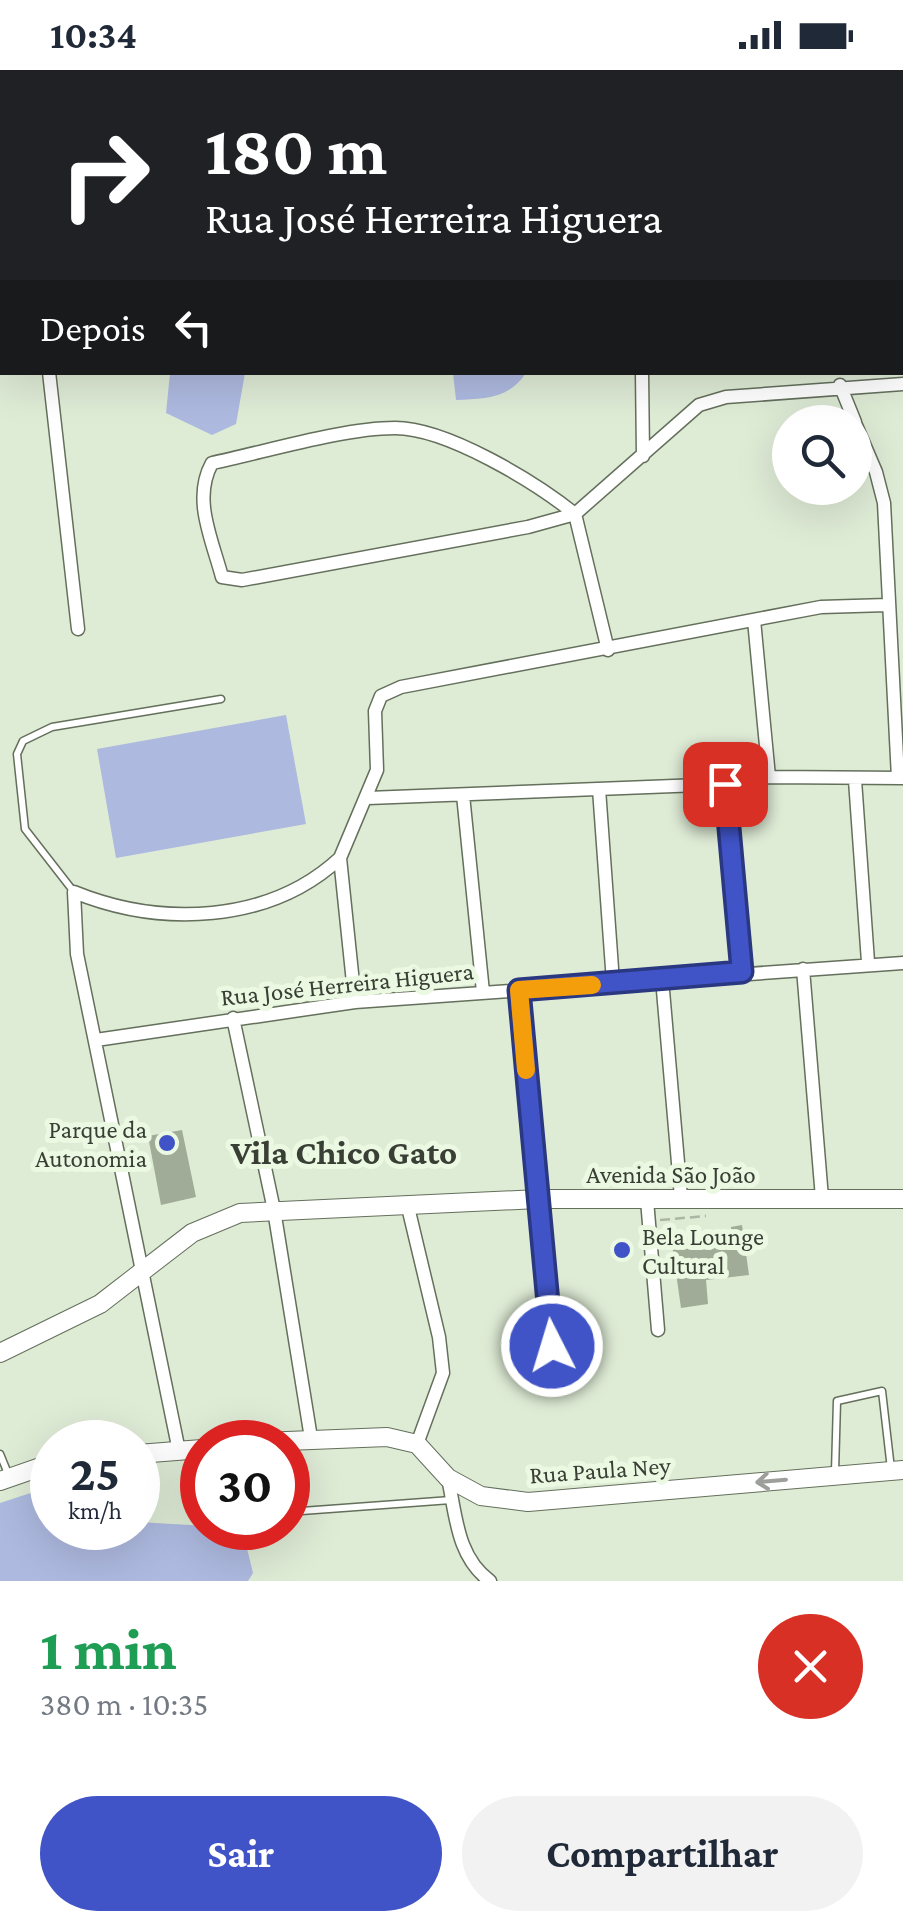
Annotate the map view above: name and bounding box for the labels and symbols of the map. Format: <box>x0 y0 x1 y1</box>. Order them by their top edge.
pin <box>683 742 768 827</box>
street label: Rua José Herreira Higuera <box>219 957 475 1012</box>
place label: Parque da Autonomia <box>35 1116 147 1172</box>
marker: Parque da Autonomia <box>156 1132 178 1154</box>
district label: Vila Chico Gato <box>230 1133 457 1172</box>
street label: Avenida São João <box>586 1161 756 1189</box>
place label: Bela Lounge Cultural <box>642 1223 764 1279</box>
marker: Bela Lounge Cultural <box>611 1239 633 1261</box>
position arrow <box>500 1294 604 1398</box>
speed limit sign: 30 <box>180 1420 310 1550</box>
street label: Rua Paula Ney <box>528 1452 672 1489</box>
one-way arrow <box>755 1471 788 1490</box>

